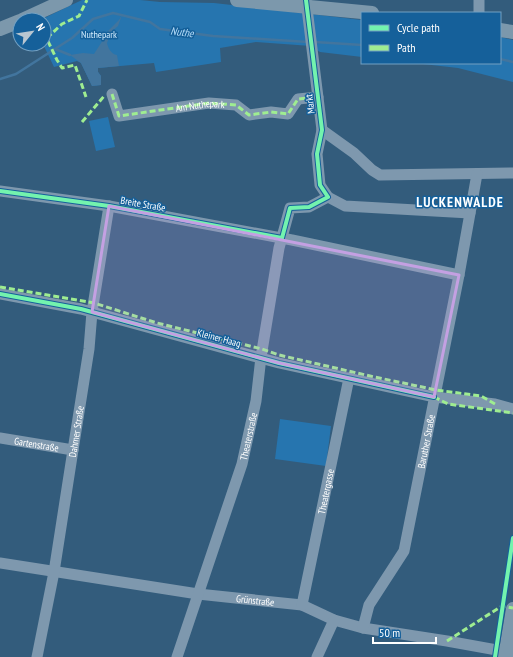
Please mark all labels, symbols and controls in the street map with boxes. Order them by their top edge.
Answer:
north arrow [12,12,52,52]
legend [361,12,501,64]
text: Cycle path [397,20,440,35]
text: N [33,21,48,33]
water label: Nuthe [170,24,196,41]
park label: Nuthepark [81,28,117,41]
text: Path [397,40,415,55]
street label: Markt [302,93,318,115]
street label: Am Nuthepark [175,96,225,114]
district label: LUCKENWALDE [416,193,504,211]
street label: Breite Straße [119,194,167,214]
street label: Kleiner Haag [196,326,242,350]
street label: Dahmer Straße [65,405,86,458]
street label: Theaterstraße [237,411,260,461]
street label: Baruther Straße [414,413,438,469]
street label: Gartenstraße [13,434,60,454]
street label: Theatergasse [315,468,337,515]
street label: Grünstraße [236,592,275,609]
scale bar [373,619,436,645]
text: 50 m [379,625,400,640]

